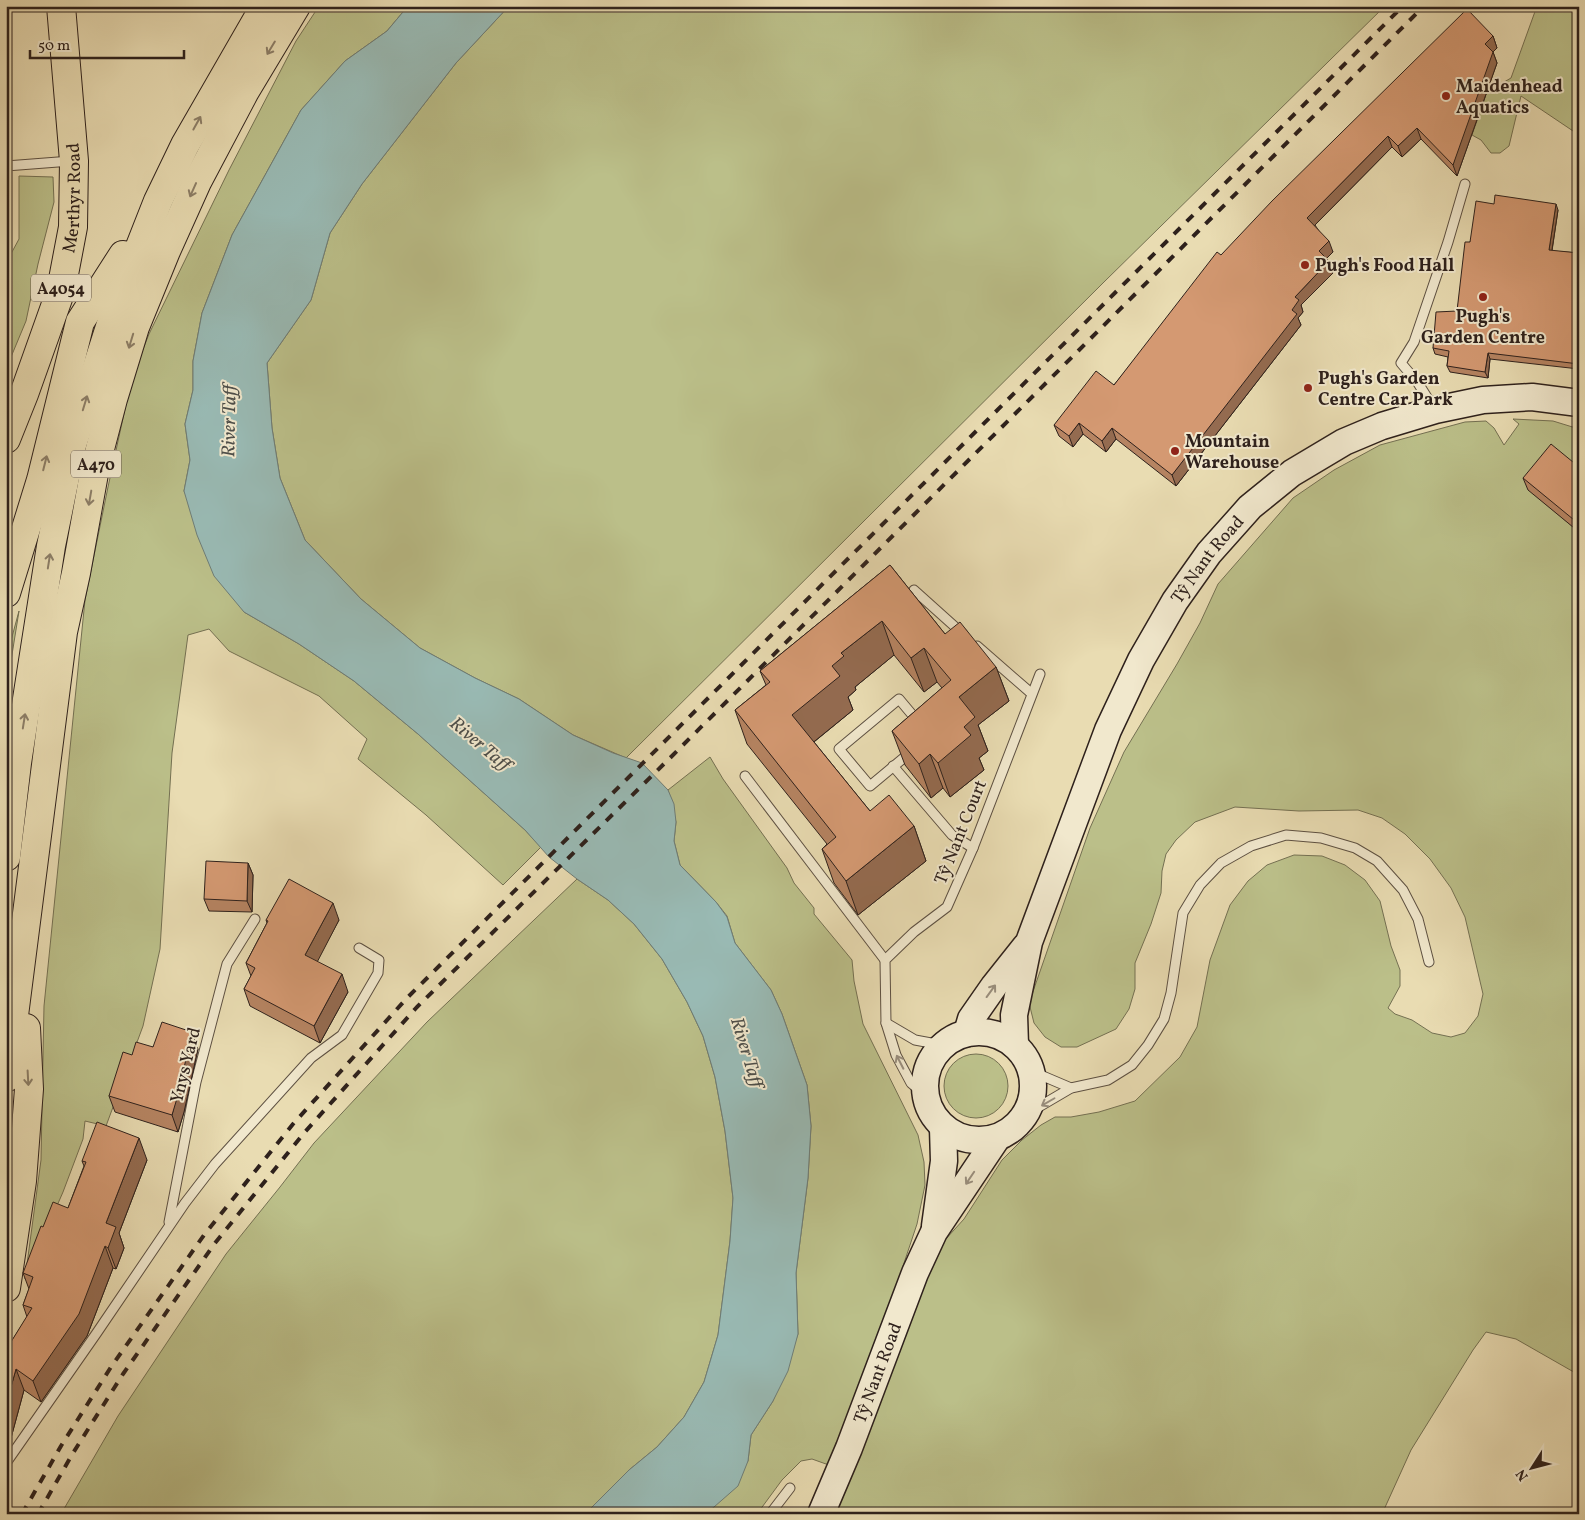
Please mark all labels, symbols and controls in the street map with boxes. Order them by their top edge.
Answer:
scale bar [30,28,184,60]
text: 50 m [38,36,70,57]
one-way arrow [265,40,275,54]
place label: Maidenhead Aquatics [1456,75,1563,121]
marker: Maidenhead Aquatics [1440,90,1452,102]
one-way arrow [193,116,203,130]
street label: Merthyr Road [57,142,88,255]
one-way arrow [187,182,197,197]
place label: Pugh's Food Hall [1315,254,1454,279]
marker: Pugh's Food Hall [1299,259,1311,271]
road number: A4054 [31,274,91,302]
marker: Pugh's Garden Centre [1477,291,1489,303]
place label: Pugh's Garden Centre [1421,305,1545,351]
one-way arrow [125,332,135,348]
place label: Pugh's Garden Centre Car Park [1318,367,1453,413]
water label: River Taff [216,381,244,457]
marker: Pugh's Garden Centre Car Park [1302,382,1314,394]
one-way arrow [80,395,90,411]
place label: Mountain Warehouse [1185,430,1279,476]
marker: Mountain Warehouse [1169,445,1181,457]
road number: A470 [71,450,121,478]
one-way arrow [41,455,50,471]
one-way arrow [84,489,94,505]
street label: Tŷ Nant Road [1166,511,1251,609]
one-way arrow [44,553,54,569]
water label: River Taff [444,711,519,780]
one-way arrow [19,714,29,730]
street label: Tŷ Nant Court [929,777,994,889]
one-way arrow [985,985,996,998]
water label: River Taff [723,1014,770,1095]
street label: Ynys Yard [165,1025,208,1106]
one-way arrow [895,1055,904,1070]
one-way arrow [23,1070,33,1086]
one-way arrow [1041,1097,1056,1107]
one-way arrow [965,1171,975,1185]
street label: Tŷ Nant Road [848,1319,909,1427]
north arrow [1508,1442,1558,1492]
text: N [1512,1465,1533,1484]

